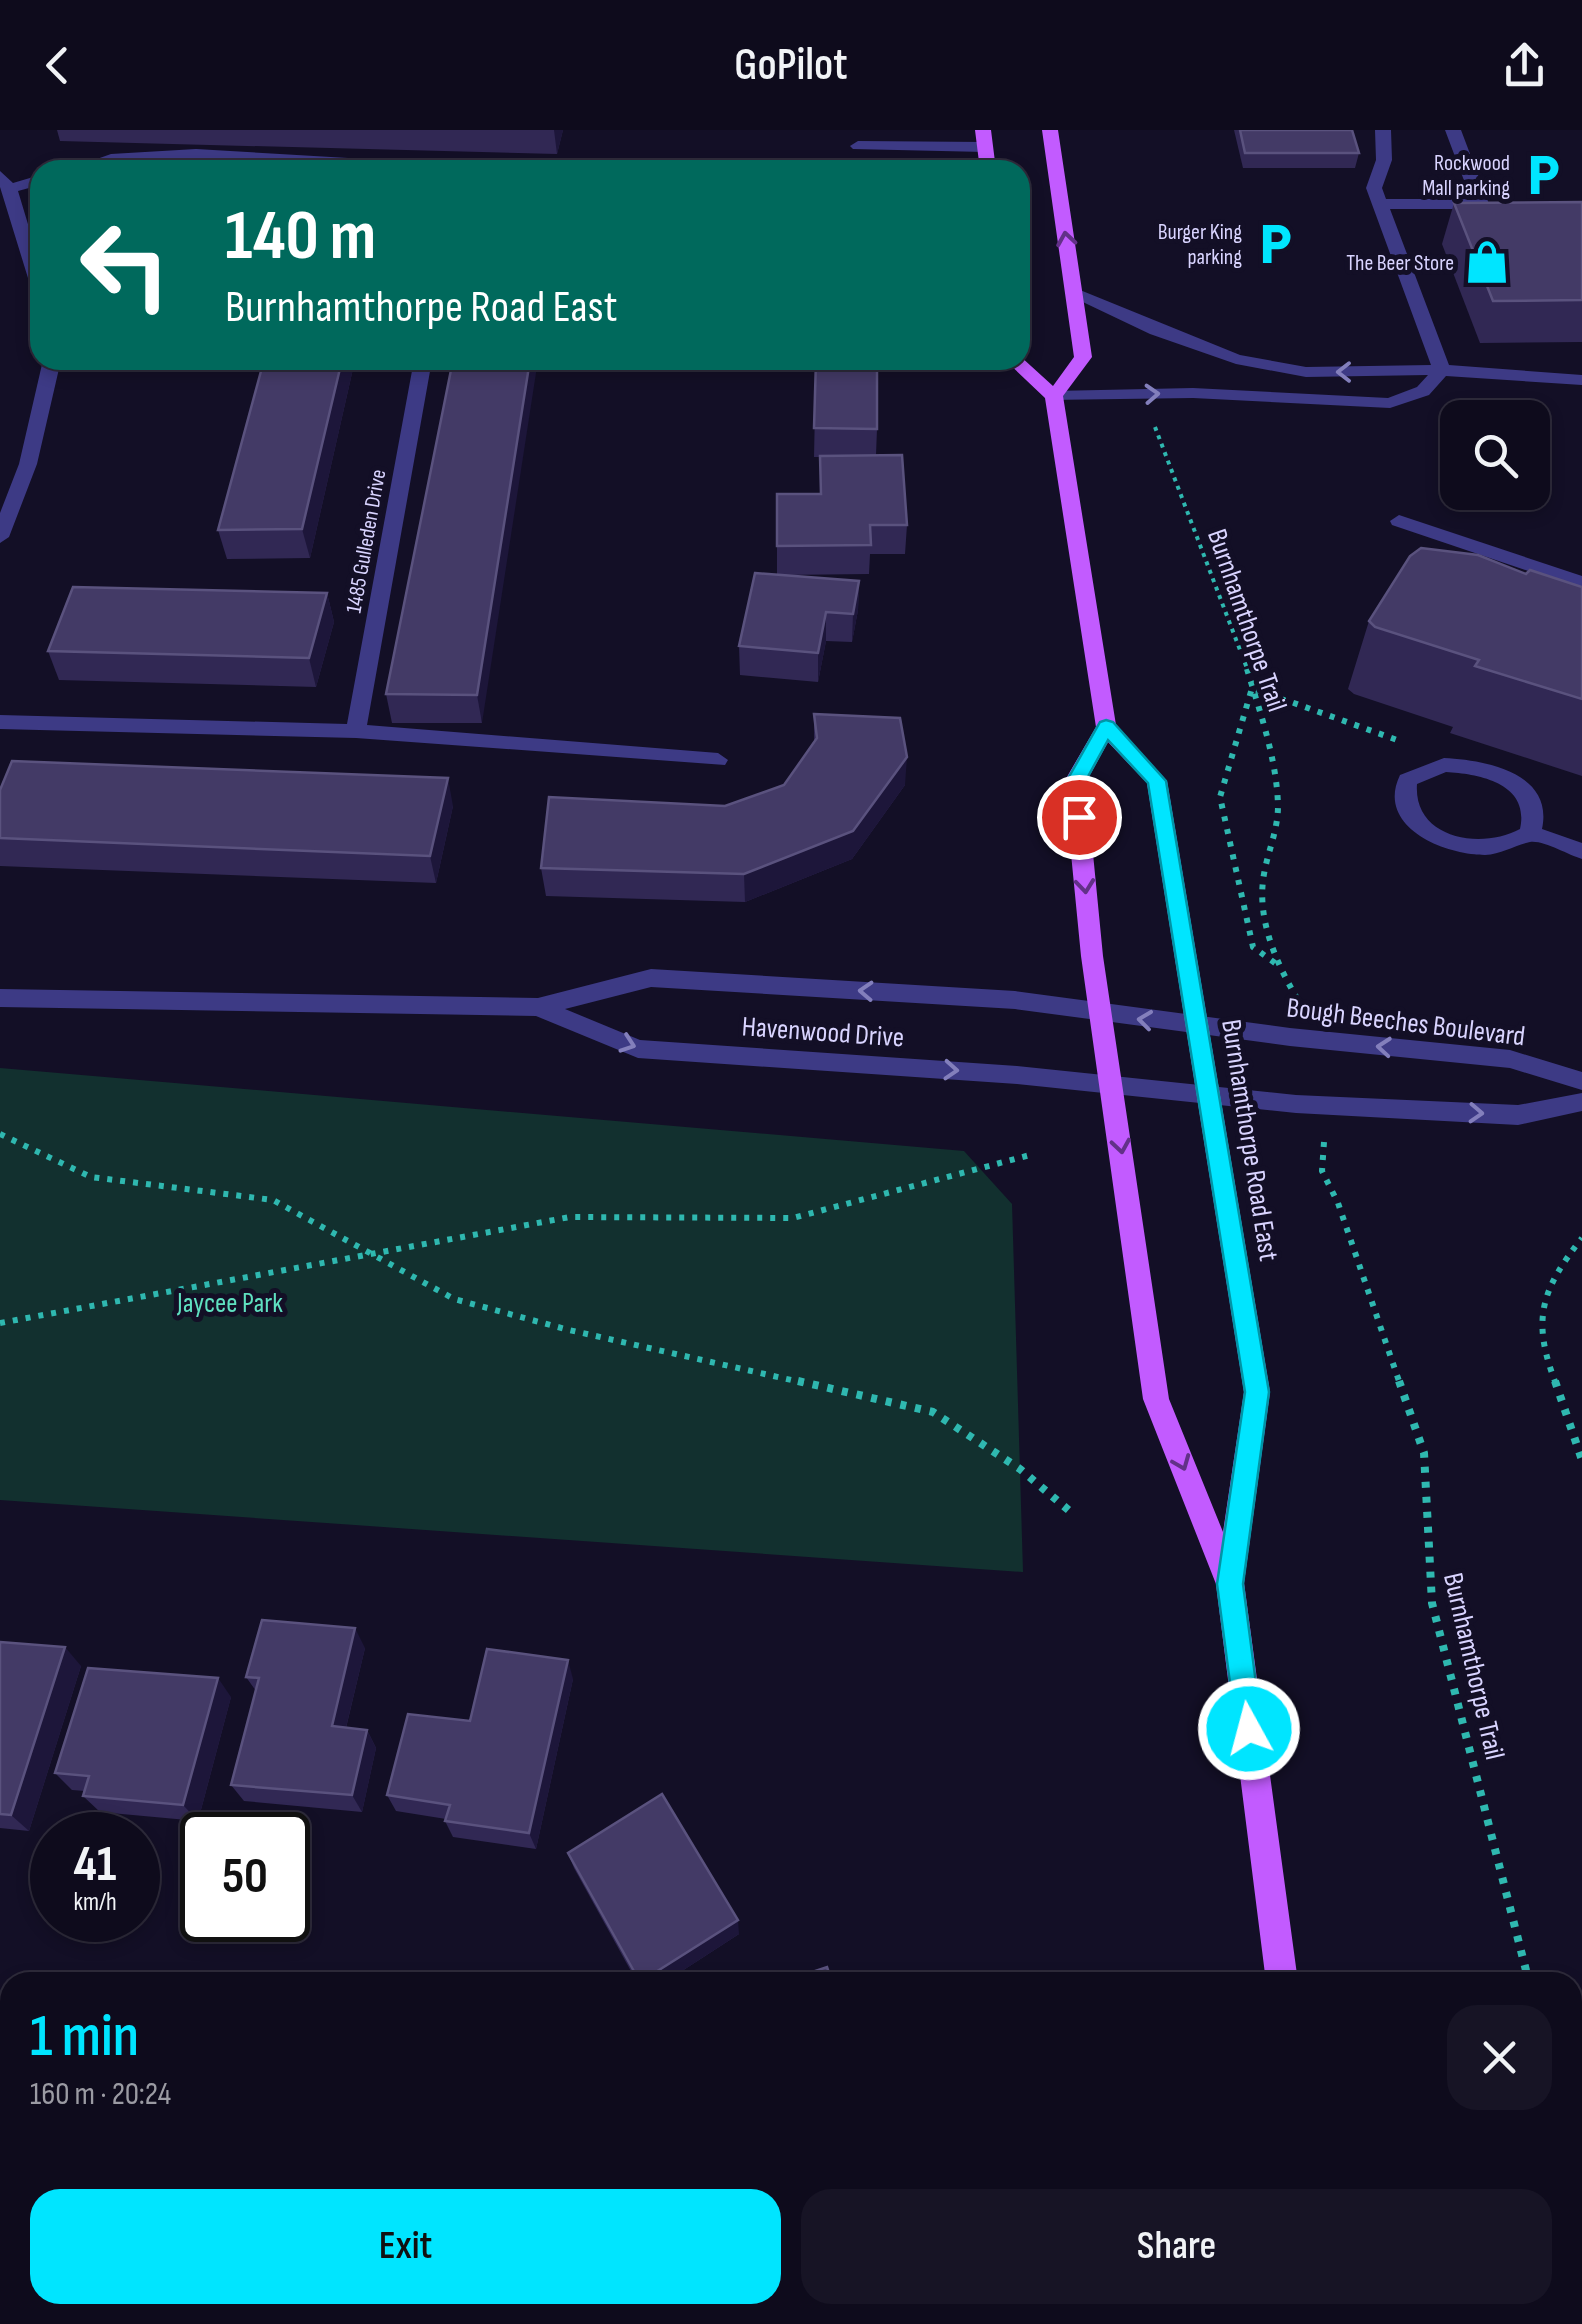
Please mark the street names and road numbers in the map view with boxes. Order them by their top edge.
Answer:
street label: 1485 Gulleden Drive [341,467,392,615]
street label: Burnhamthorpe Trail [1200,525,1293,716]
street label: Bough Beeches Boulevard [1285,991,1527,1053]
street label: Havenwood Drive [741,1010,905,1055]
street label: Burnhamthorpe Road East [1214,1017,1285,1263]
street label: Burnhamthorpe Trail [1436,1570,1511,1763]

